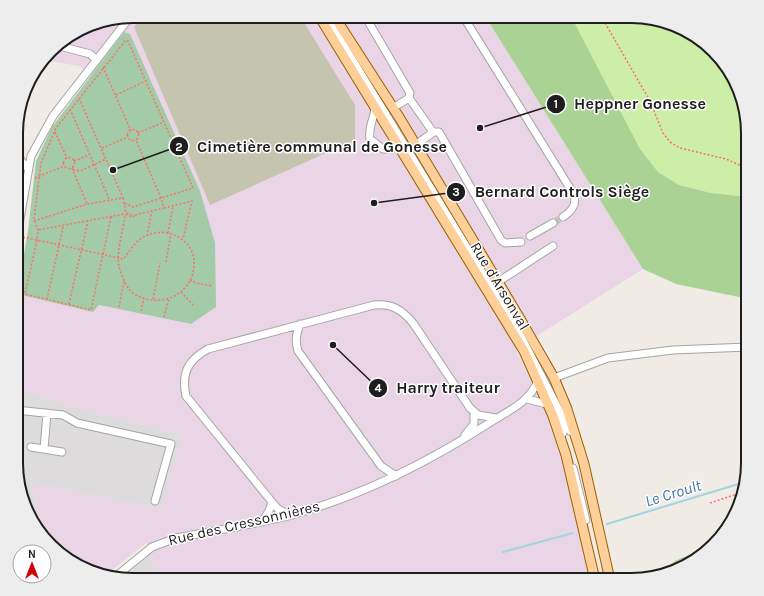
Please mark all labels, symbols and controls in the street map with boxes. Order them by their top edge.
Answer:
callout: Heppner Gonesse [546,90,714,118]
text: Heppner Gonesse [574,94,706,113]
text: 1 [554,97,558,111]
callout: Cimetière communal de Gonesse [169,132,455,160]
text: Cimetière communal de Gonesse [197,137,447,156]
text: 2 [175,140,183,154]
callout: Bernard Controls Siège [446,178,657,206]
text: Bernard Controls Siège [475,182,649,201]
text: 3 [452,185,460,199]
street label: Rue d'Arsonval [467,239,533,333]
callout: Harry traiteur [368,374,508,402]
text: Harry traiteur [396,378,501,397]
text: 4 [374,381,382,395]
water label: Le Croult [643,475,704,511]
street label: Rue des Cressonnières [166,497,322,549]
north arrow [12,544,52,584]
text: N [28,548,36,561]

